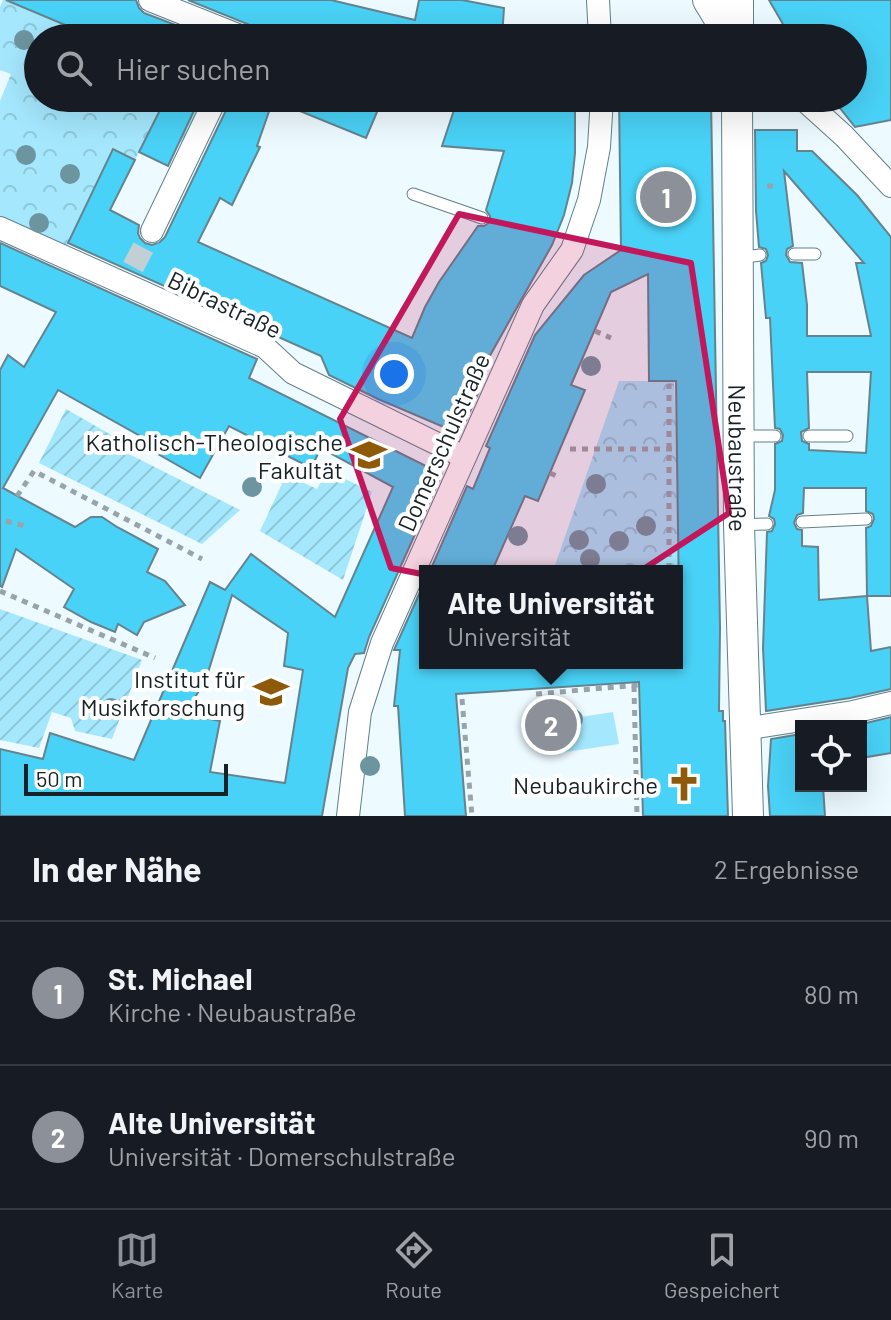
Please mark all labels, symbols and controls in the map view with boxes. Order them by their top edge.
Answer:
search box [24,24,867,112]
icon: search [52,46,96,90]
text: Hier suchen [116,50,270,86]
pin: 1 [640,167,692,227]
street label: Bibrastraße [164,264,286,344]
street label: Domerschulstraße [391,349,495,535]
your location [374,354,414,394]
street label: Neubaustraße [724,384,754,532]
place label: Katholisch-Theologische Fakultät [86,427,343,484]
school or university icon: Katholisch-Theologische Fakultät [350,436,388,474]
popup [419,565,683,669]
text: Alte Universität [447,584,655,620]
text: Universität [447,620,571,651]
place label: Institut für Musikforschung [81,664,245,721]
school or university icon: Institut für Musikforschung [252,673,290,711]
pin: 2 [525,695,577,755]
map controls [795,720,867,792]
button: locate [795,720,867,792]
scale bar [24,760,228,796]
text: 50 m [36,765,82,791]
church icon: Neubaukirche [665,765,703,803]
place label: Neubaukirche [513,770,658,799]
text: In der Nähe [32,848,202,889]
text: 2 Ergebnisse [714,853,859,884]
text: St. Michael [108,960,253,996]
text: 1 [53,978,63,1009]
text: 80 m [804,978,859,1009]
text: Kirche · Neubaustraße [108,996,357,1027]
text: Alte Universität [108,1104,316,1140]
text: 2 [51,1122,65,1153]
text: 90 m [804,1122,859,1153]
text: Universität · Domerschulstraße [108,1140,456,1171]
tab: Karte [111,1228,163,1302]
tab: Route [385,1228,442,1302]
tab: Gespeichert [664,1228,780,1302]

